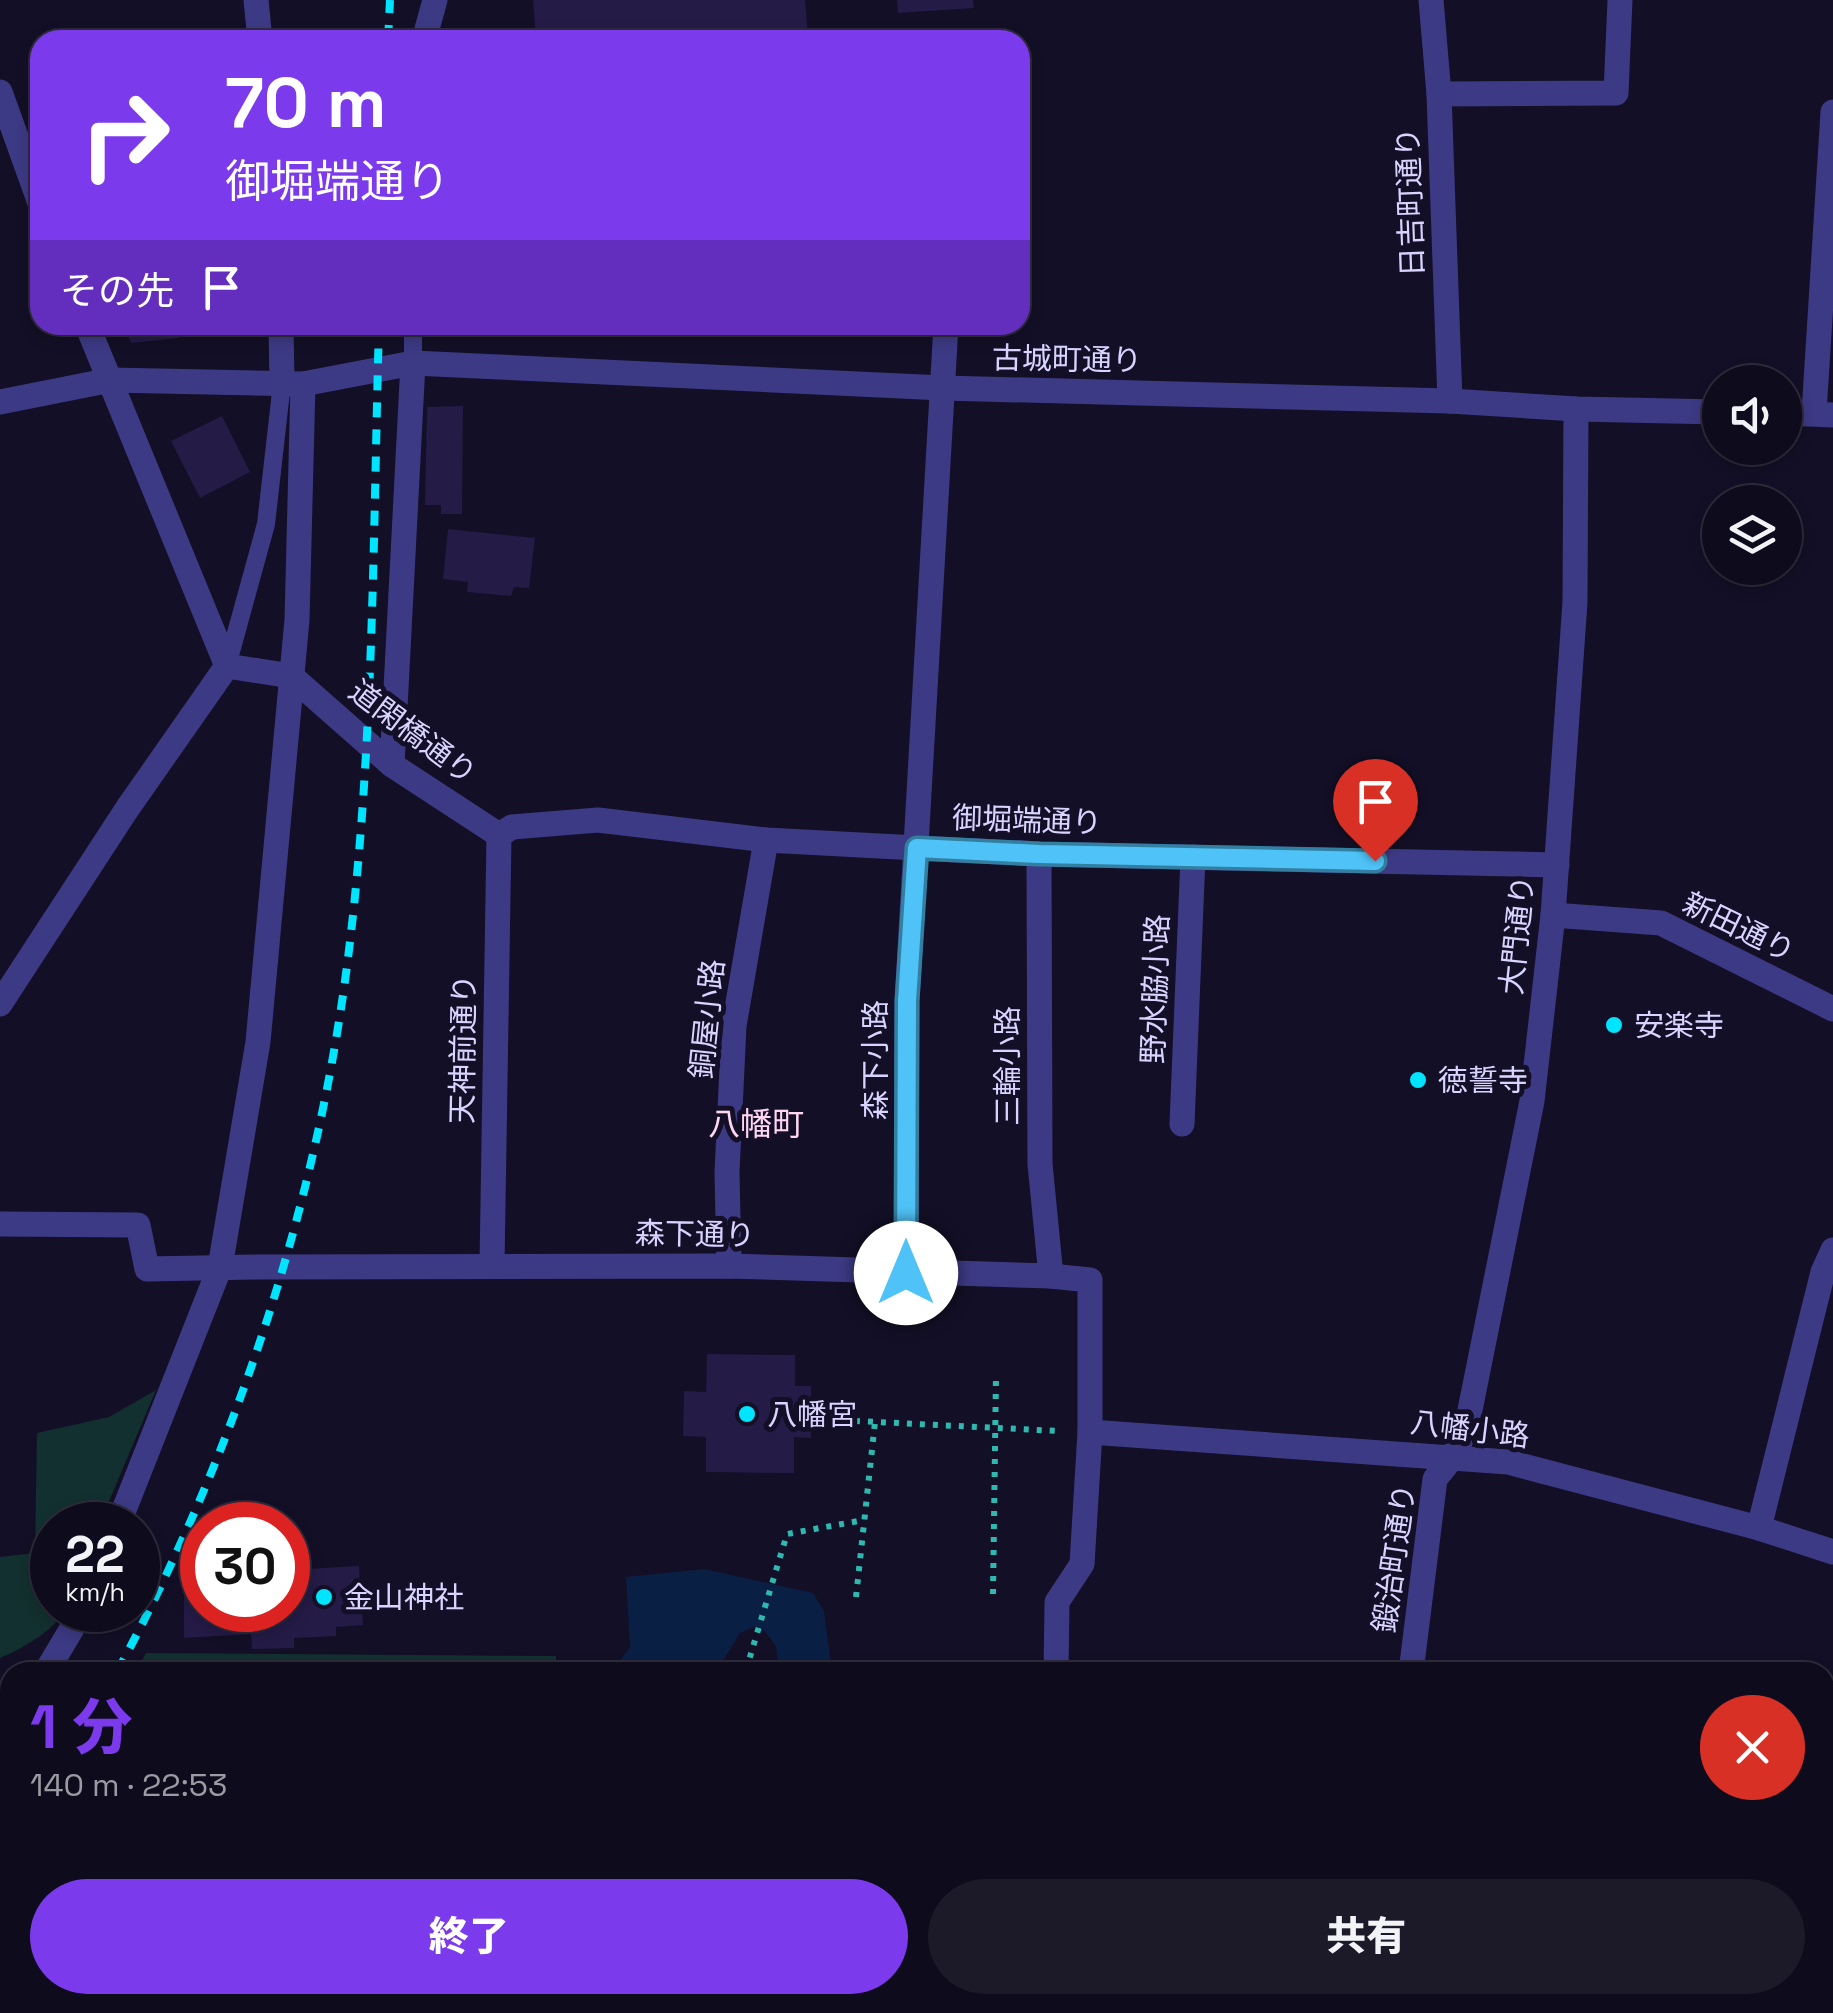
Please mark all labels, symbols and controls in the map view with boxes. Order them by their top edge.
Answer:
text: 70 m [225,58,386,147]
icon: right [60,70,190,200]
street label: 日吉町通り [1388,126,1432,278]
text: 御堀端通り [225,153,450,210]
icon: arrive [194,260,249,315]
text: その先 [60,267,174,315]
street label: 古城町通り [992,338,1142,380]
map controls [1702,365,1802,585]
button: sound [1702,365,1802,465]
button: layers [1702,485,1802,585]
street label: 道閑橋通り [341,671,485,793]
pin [1333,759,1418,862]
icon: arrive [1348,774,1403,829]
street label: 御堀端通り [951,798,1103,842]
street label: 大門通り [1491,873,1543,997]
street label: 新田通り [1677,883,1801,971]
street label: 野水脇小路 [1133,913,1177,1065]
street label: 銅屋小路 [681,957,733,1081]
street label: 天神前通り [442,974,484,1124]
street label: 森下小路 [856,1000,895,1120]
street label: 三輪小路 [988,1006,1027,1126]
place label: 安楽寺 [1634,1006,1724,1045]
marker: 安楽寺 [1603,1014,1625,1036]
place label: 徳誓寺 [1438,1061,1528,1100]
marker: 徳誓寺 [1407,1069,1429,1091]
district label: 八幡町 [708,1104,804,1144]
street label: 森下通り [635,1213,755,1255]
position arrow [854,1221,958,1325]
place label: 八幡宮 [767,1395,857,1434]
street label: 八幡小路 [1408,1402,1532,1456]
marker: 八幡宮 [736,1403,758,1425]
street label: 鍛治町通り [1364,1481,1424,1635]
speed limit sign: 30 [180,1502,310,1632]
text: 22 [65,1523,125,1587]
text: km/h [65,1576,125,1608]
place label: 金山神社 [344,1578,464,1617]
marker: 金山神社 [313,1586,335,1608]
text: 1 分 [30,1689,132,1766]
button: close [1700,1695,1805,1800]
text: 140 m · 22:53 [30,1765,227,1805]
button: 終了 [30,1879,908,1994]
button: 共有 [928,1879,1805,1994]

